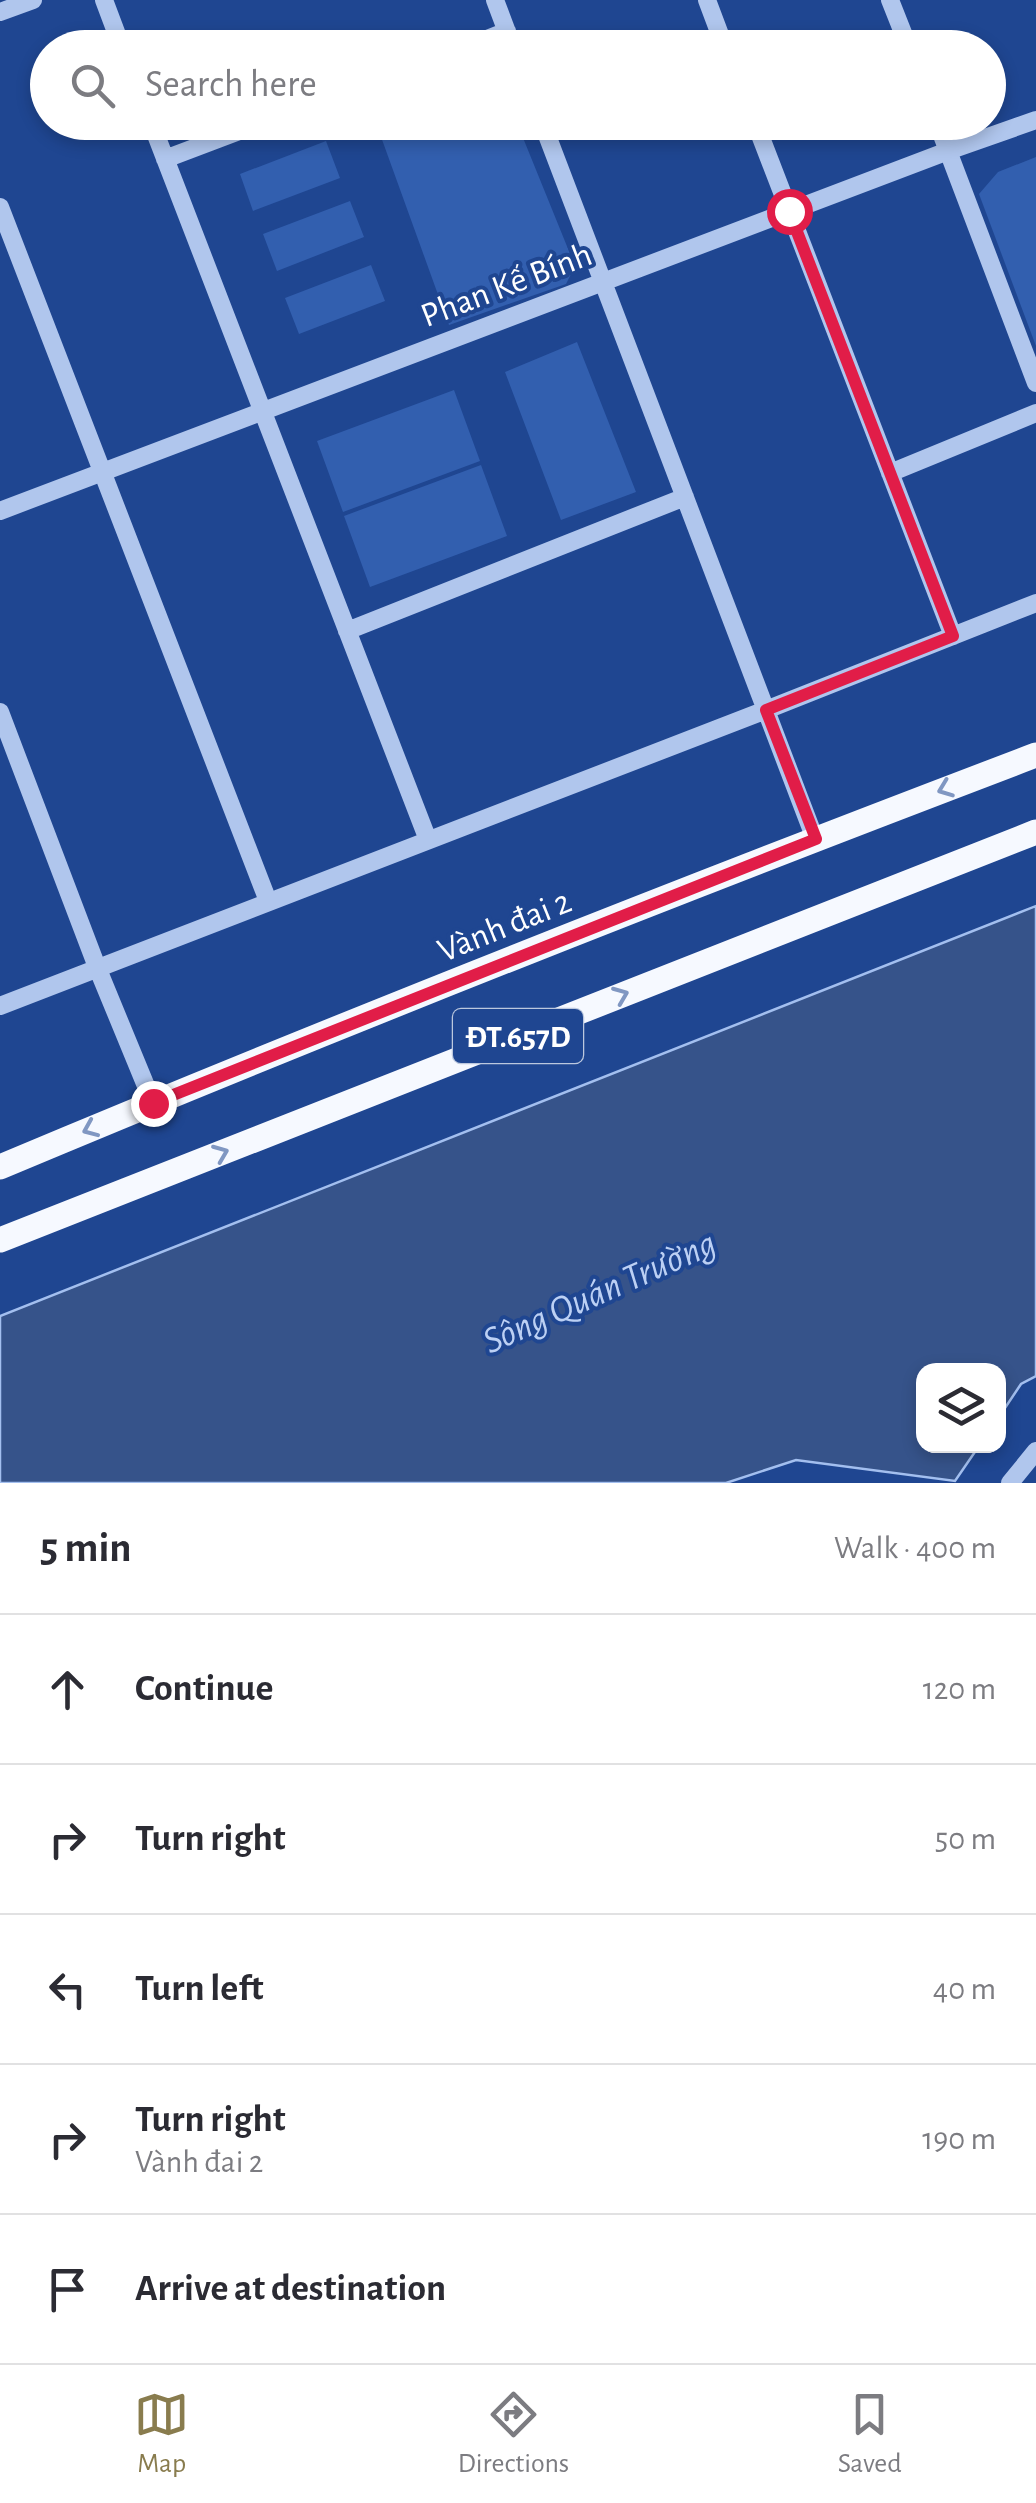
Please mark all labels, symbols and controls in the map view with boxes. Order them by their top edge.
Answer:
search box [30,30,1006,140]
icon: search [65,58,120,113]
text: Search here [145,66,317,104]
route start [767,189,813,235]
street label: Phan Kế Bính [416,237,597,334]
one-way arrow [937,778,955,798]
street label: Vành đai 2 [433,884,576,969]
one-way arrow [611,987,629,1007]
road number: ĐT.657D [453,1009,583,1063]
route end [131,1081,177,1127]
one-way arrow [82,1117,100,1137]
one-way arrow [211,1145,229,1165]
water label: Sông Quán Trường [477,1224,722,1361]
map controls [916,1363,1006,1453]
button: layers [916,1363,1006,1453]
text: 5 min [40,1527,132,1569]
text: Walk · 400 m [834,1532,996,1564]
icon: ahead [40,1662,95,1717]
text: Continue [135,1670,273,1708]
text: 120 m [923,1673,996,1705]
icon: right [40,1812,95,1867]
text: Turn right [135,1820,285,1858]
text: 50 m [935,1823,996,1855]
icon: left [40,1962,95,2017]
text: Turn left [135,1970,263,2008]
text: 40 m [933,1973,996,2005]
text: Turn right [135,2101,285,2139]
icon: right [40,2112,95,2167]
text: 190 m [922,2123,996,2155]
text: Vành đai 2 [135,2146,263,2178]
icon: arrive [40,2262,95,2317]
text: Arrive at destination [135,2270,446,2308]
tab: Map [134,2387,189,2481]
tab: Directions [458,2387,569,2481]
tab: Saved [838,2387,902,2481]

